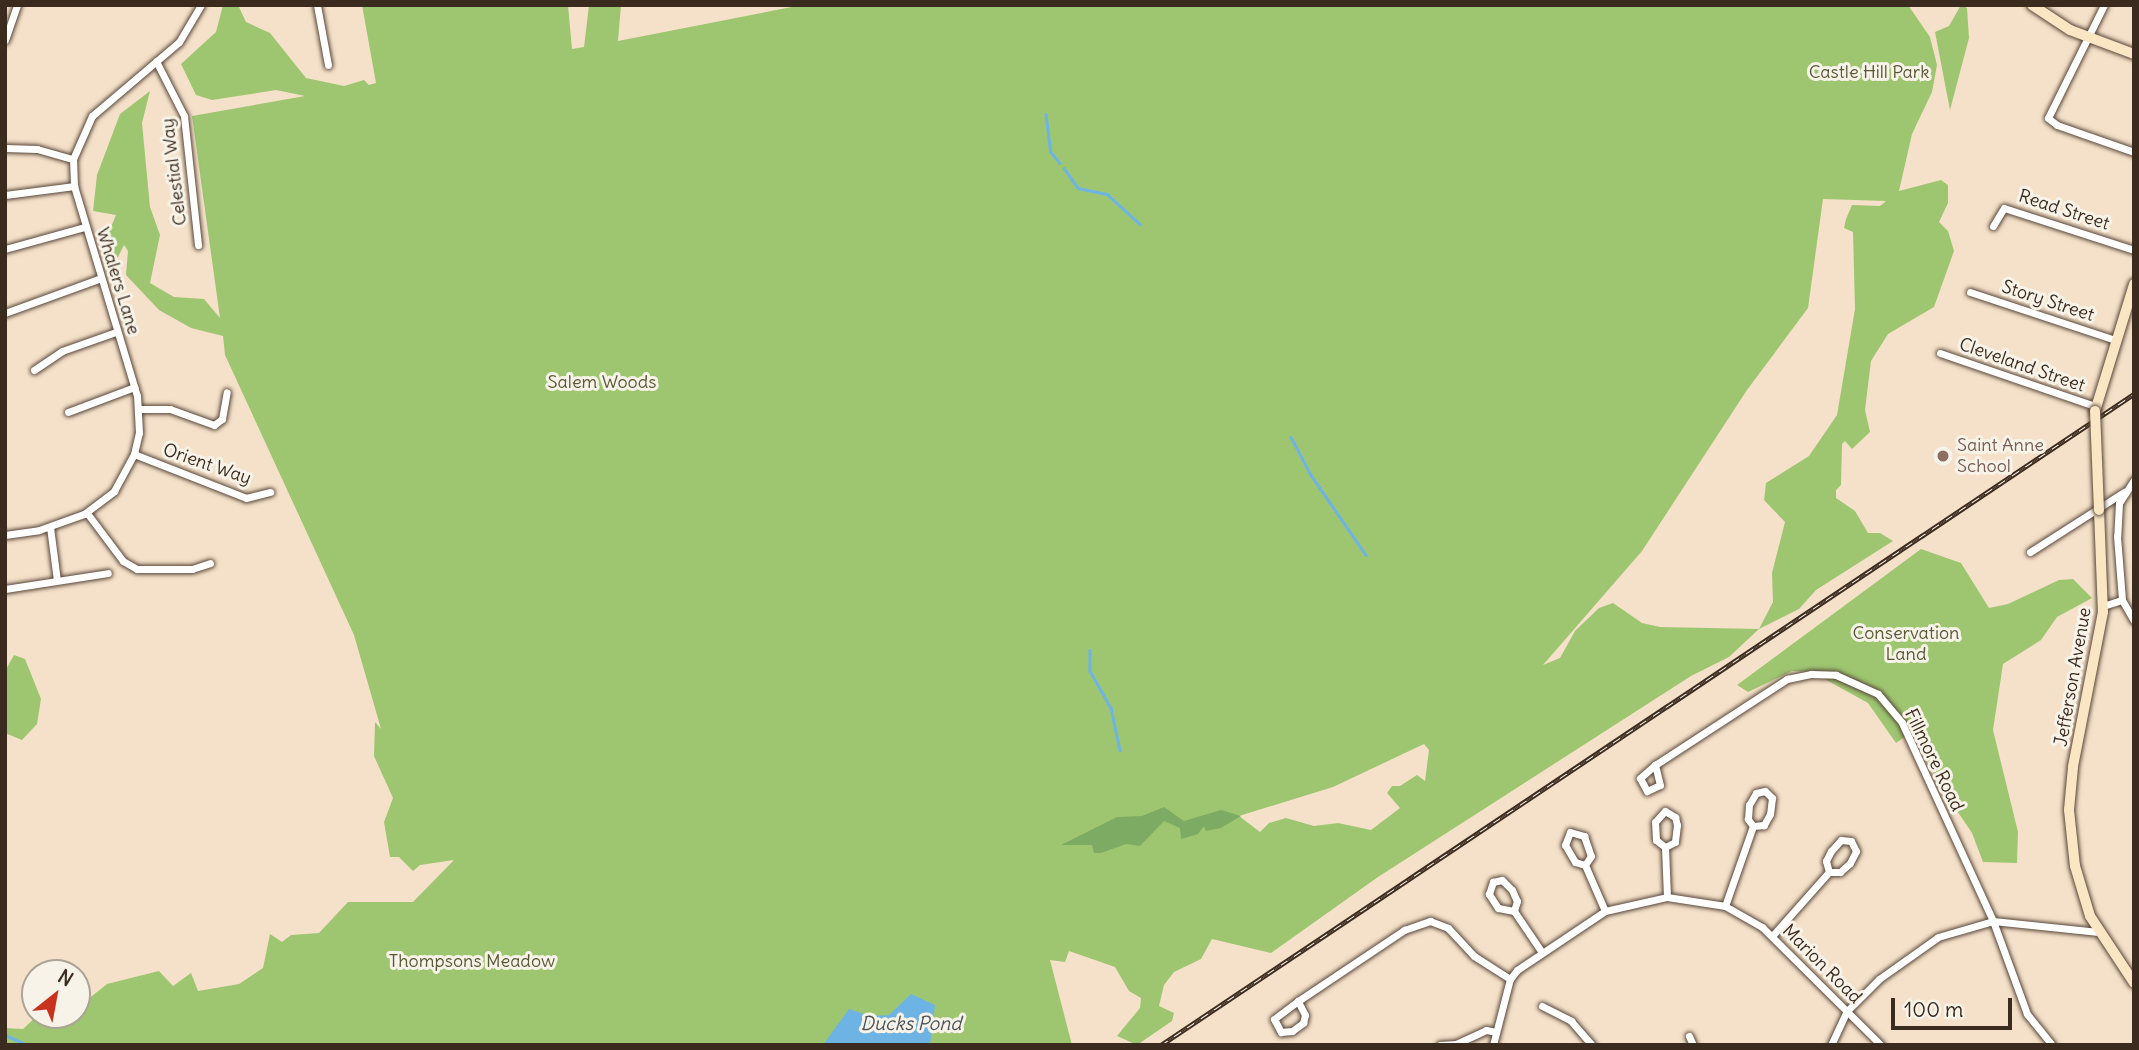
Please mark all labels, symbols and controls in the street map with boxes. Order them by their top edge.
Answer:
park label: Castle Hill Park [1809,61,1929,83]
street label: Celestial Way [157,117,191,227]
street label: Read Street [2016,185,2112,235]
street label: Whalers Lane [91,225,145,337]
street label: Story Street [1999,276,2097,326]
street label: Cleveland Street [1956,333,2088,397]
park label: Salem Woods [548,371,656,393]
place label: Saint Anne School [1957,435,2044,478]
street label: Orient Way [160,439,254,489]
marker: Saint Anne School [1935,448,1951,464]
street label: Jefferson Avenue [2050,606,2096,748]
park label: Conservation Land [1853,623,1959,666]
street label: Fillmore Road [1900,705,1968,815]
street label: Marion Road [1778,920,1866,1008]
park label: Thompsons Meadow [389,950,555,972]
north arrow [21,959,91,1029]
text: N [54,964,78,991]
scale bar [1894,984,2015,1028]
text: 100 m [1904,996,1963,1023]
water label: Ducks Pond [861,1013,961,1035]

